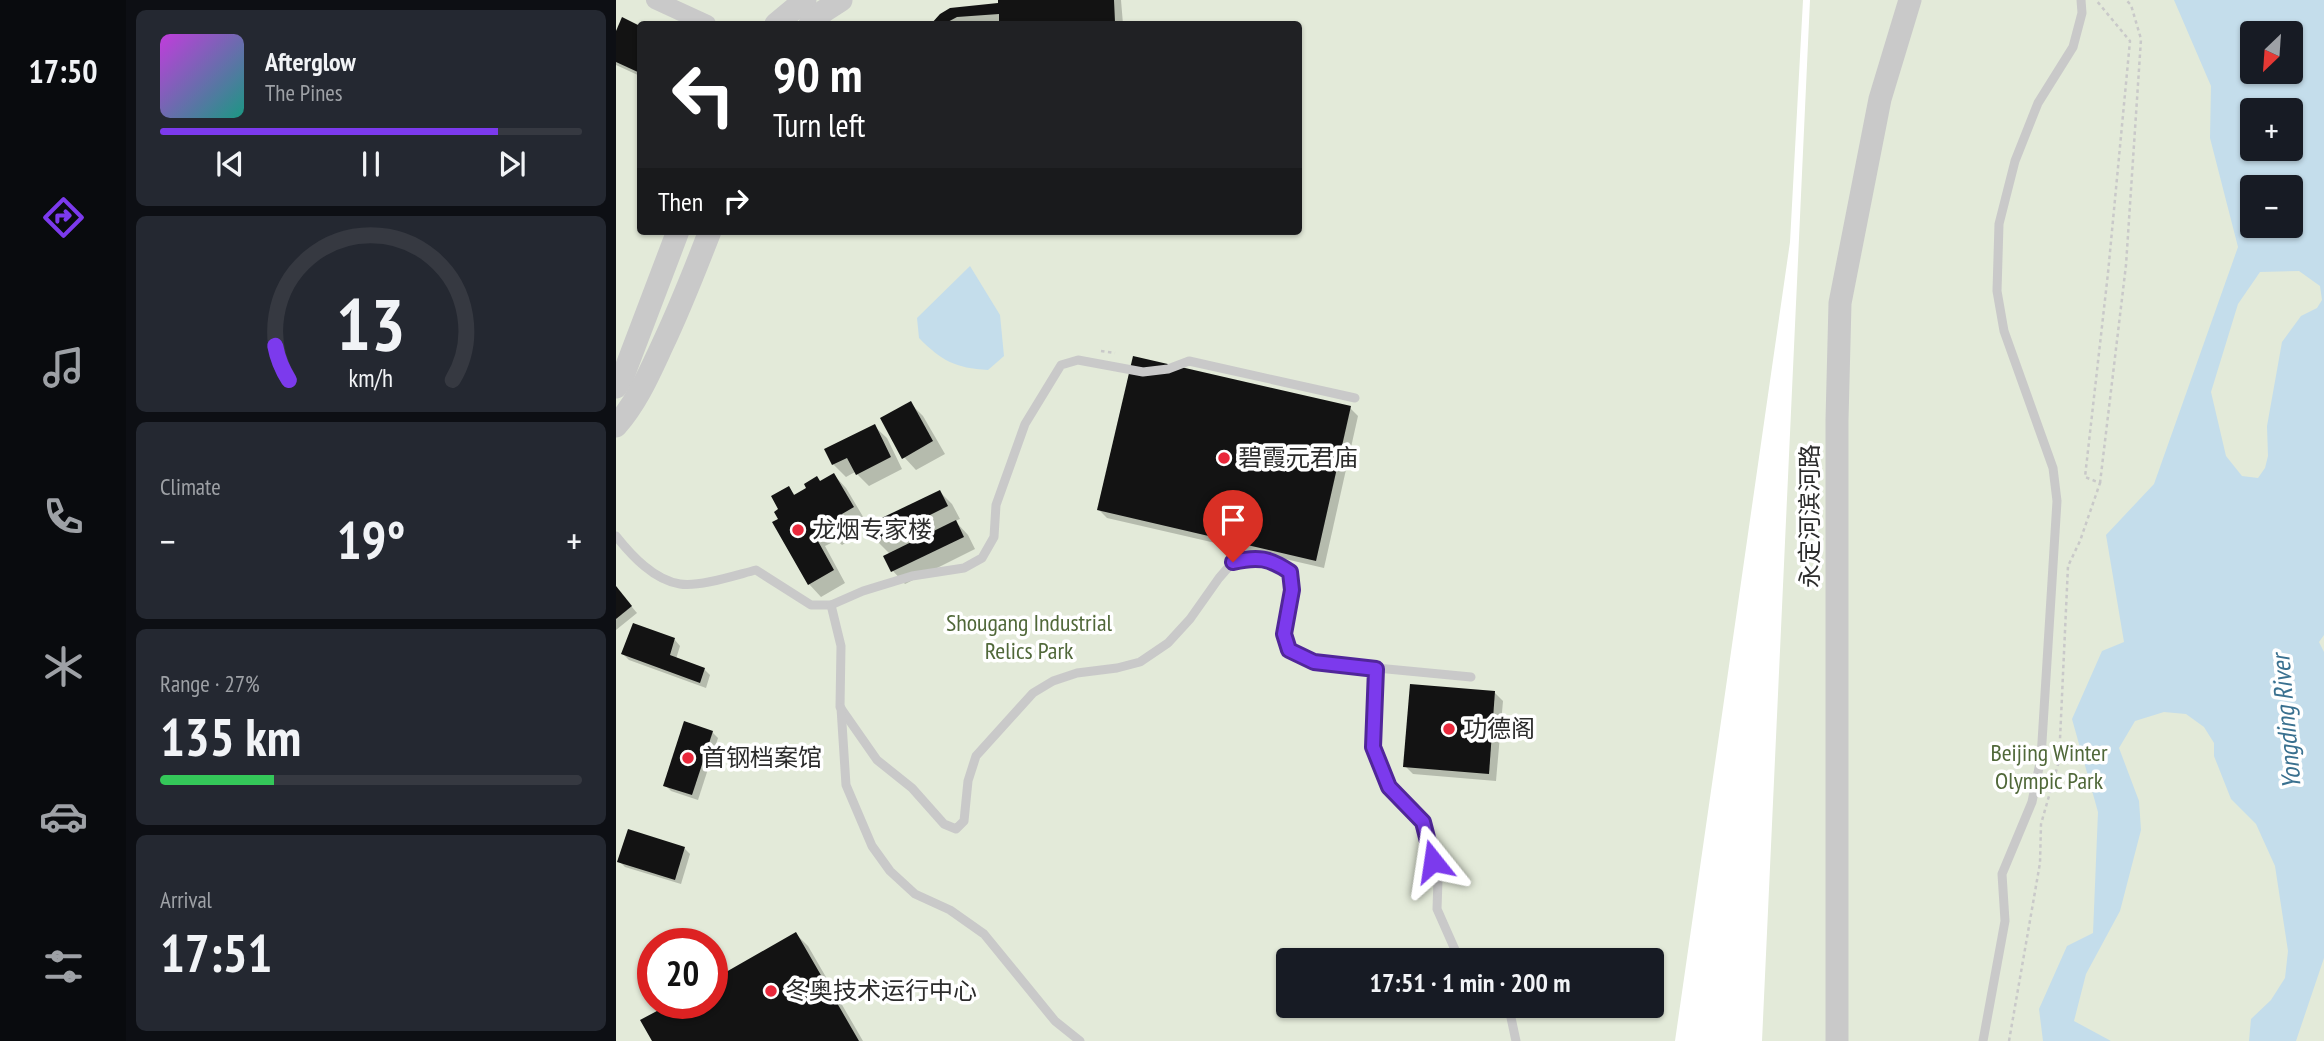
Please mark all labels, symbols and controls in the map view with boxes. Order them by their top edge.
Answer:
north arrow [2240,21,2303,84]
map controls [2240,21,2303,238]
text: 90 m [773,42,862,106]
text: Afterglow [265,45,356,78]
icon: left [658,49,749,140]
text: 17:50 [28,50,98,92]
text: The Pines [265,78,343,107]
button: + [2240,98,2303,161]
text: Turn left [773,104,865,146]
icon: previous [211,145,249,183]
icon: pause [352,145,390,183]
icon: next [493,145,531,183]
button: − [2240,175,2303,238]
icon: right [717,182,755,220]
text: Then [658,185,703,218]
icon: directions [39,193,88,242]
text: 13 [336,277,406,371]
icon: music [39,343,88,392]
text: km/h [349,362,393,394]
place label: 碧霞元君庙 [1238,442,1358,473]
street label: 永定河滨河路 [1794,444,1825,588]
marker: 碧霞元君庙 [1216,450,1232,466]
text: Climate [160,472,221,501]
pin [1203,490,1263,562]
icon: phone [39,492,88,541]
icon: arrive [1214,501,1252,539]
text: 19° [337,506,405,573]
place label: 龙烟专家楼 [812,514,932,545]
text: − [160,516,176,565]
text: + [566,516,582,565]
marker: 龙烟专家楼 [790,522,806,538]
park label: Shougang Industrial Relics Park [946,607,1113,666]
icon: climate [39,642,88,691]
water label: Yongding River [2263,650,2308,791]
text: Range · 27% [160,669,260,698]
text: 135 km [160,703,301,770]
place label: 功德阁 [1463,713,1535,744]
marker: 功德阁 [1441,721,1457,737]
park label: Beijing Winter Olympic Park [1990,737,2108,796]
place label: 首钢档案馆 [702,742,822,773]
marker: 首钢档案馆 [680,750,696,766]
icon: car [39,792,88,841]
position arrow [1396,824,1470,898]
text: Arrival [160,885,212,914]
text: 17:51 [160,919,272,986]
speed limit sign: 20 [637,928,728,1019]
icon: filters [39,942,88,991]
text: 17:51 · 1 min · 200 m [1370,966,1570,999]
place label: 冬奥技术运行中心 [785,975,977,1006]
marker: 冬奥技术运行中心 [763,983,779,999]

